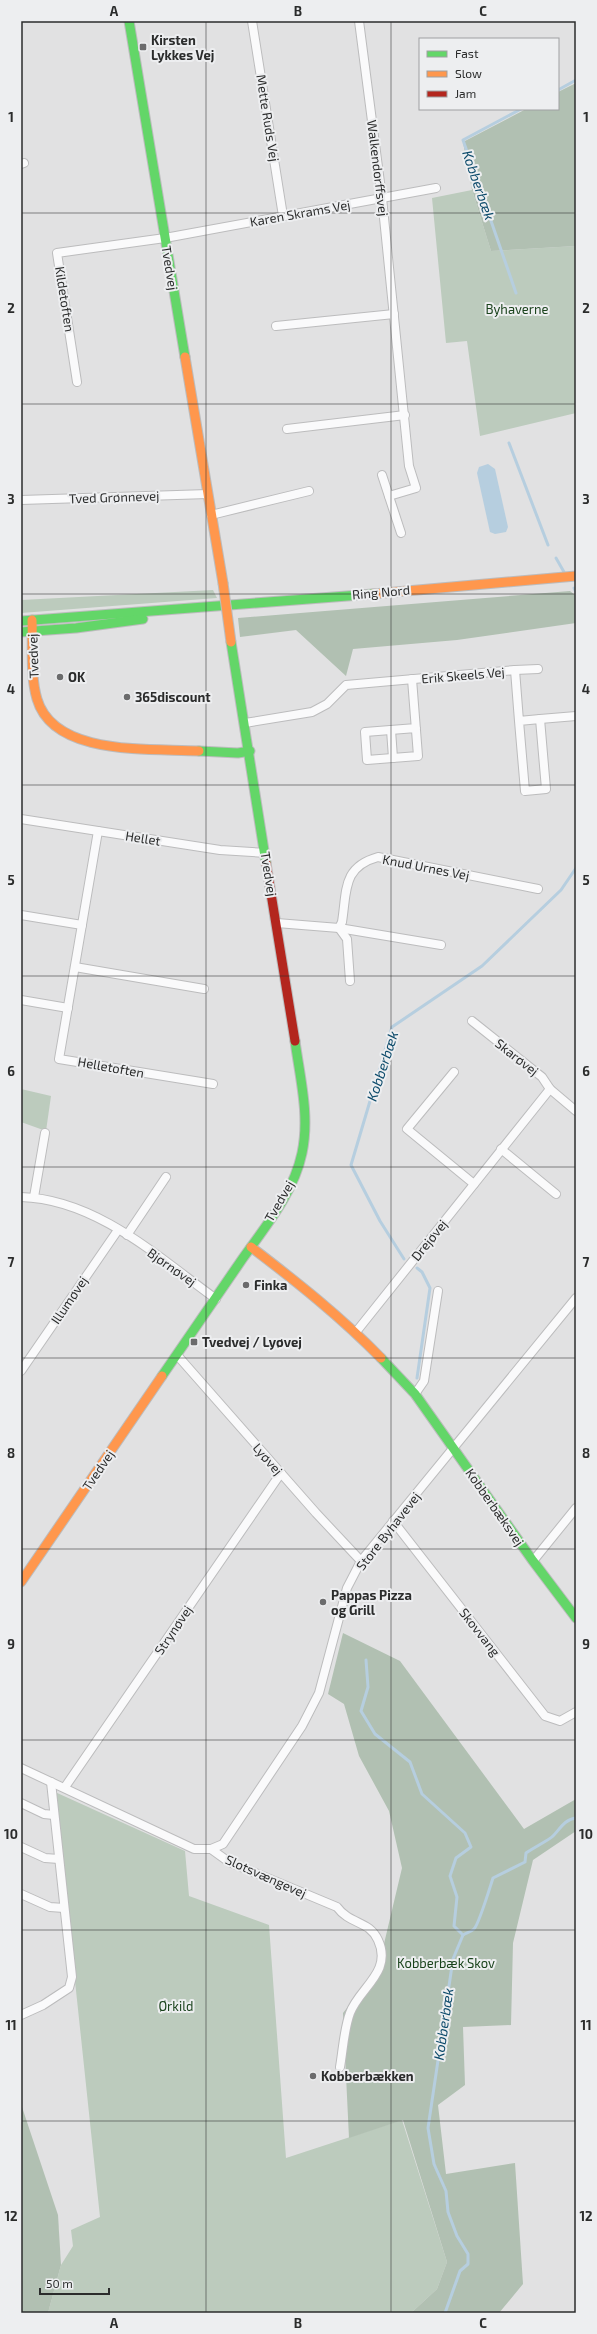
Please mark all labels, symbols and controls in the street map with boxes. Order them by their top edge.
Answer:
text: A [110,3,119,19]
text: B [294,3,302,19]
text: C [479,3,487,19]
place label: Kirsten Lykkes Vej [151,32,214,63]
legend [419,38,559,110]
marker: Kirsten Lykkes Vej [138,42,148,52]
text: Fast [455,46,479,60]
text: Slow [455,66,482,80]
street label: Mette Ruds Vej [253,73,283,163]
text: Jam [455,86,476,100]
text: 1 [8,109,14,125]
text: 1 [583,109,589,125]
street label: Walkendorffsvej [364,119,392,217]
water label: Kobberbæk [459,148,499,222]
street label: Karen Skrams Vej [248,196,352,230]
street label: Tvedvej [159,245,181,291]
street label: Kildetoften [52,265,78,333]
text: 2 [7,300,15,316]
text: 2 [582,300,590,316]
park label: Byhaverne [485,301,549,317]
street label: Tved Grønnevej [68,487,160,507]
text: 3 [7,491,15,507]
text: 3 [582,491,590,507]
street label: Ring Nord [351,582,411,602]
street label: Tvedvej [24,633,42,679]
street label: Erik Skeels Vej [421,663,505,687]
place label: OK [68,669,86,685]
marker: OK [55,672,65,682]
text: 4 [7,681,15,697]
text: 4 [582,681,590,697]
place label: 365discount [135,689,211,705]
marker: 365discount [122,692,132,702]
street label: Hellet [124,827,162,849]
street label: Tvedvej [258,851,280,897]
street label: Knud Urnes Vej [381,851,471,883]
text: 5 [7,872,15,888]
text: 5 [582,872,590,888]
water label: Kobberbæk [363,1029,401,1103]
street label: Skarøvej [492,1035,542,1079]
street label: Helletoften [77,1053,145,1081]
text: 6 [7,1063,15,1079]
text: 6 [582,1063,590,1079]
street label: Tvedvej [261,1178,297,1224]
street label: Drejøvej [408,1216,450,1264]
street label: Bjørnøvej [145,1244,199,1290]
text: 7 [8,1254,15,1270]
text: 7 [583,1254,590,1270]
street label: Illumøvej [47,1273,91,1327]
place label: Finka [254,1277,287,1293]
marker: Finka [241,1280,251,1290]
place label: Tvedvej / Lyøvej [202,1334,302,1350]
marker: Tvedvej / Lyøvej [189,1337,199,1347]
street label: Lyøvej [250,1440,286,1478]
text: 8 [7,1445,15,1461]
text: 8 [582,1445,590,1461]
street label: Tvedvej [79,1447,117,1493]
street label: Kobberbæksvej [462,1465,528,1549]
street label: Store Byhavevej [352,1489,424,1573]
place label: Pappas Pizza og Grill [331,1587,412,1618]
marker: Pappas Pizza og Grill [318,1597,328,1607]
street label: Strynøvej [151,1602,195,1658]
street label: Skovvang [456,1605,504,1659]
text: 9 [7,1636,15,1652]
text: 9 [582,1636,590,1652]
text: 10 [4,1826,18,1842]
text: 10 [579,1826,593,1842]
street label: Slotsvængevej [223,1851,309,1901]
park label: Kobberbæk Skov [397,1955,495,1971]
water label: Kobberbæk [430,1987,456,2061]
park label: Ørkild [159,1998,193,2014]
text: 11 [5,2017,17,2033]
text: 11 [580,2017,592,2033]
place label: Kobberbækken [321,2068,414,2084]
marker: Kobberbækken [308,2071,318,2081]
text: 12 [4,2208,18,2224]
text: 12 [579,2208,593,2224]
scale bar [40,2270,109,2296]
text: 50 m [46,2276,73,2290]
text: A [110,2315,119,2331]
text: B [294,2315,302,2331]
text: C [479,2315,487,2331]

